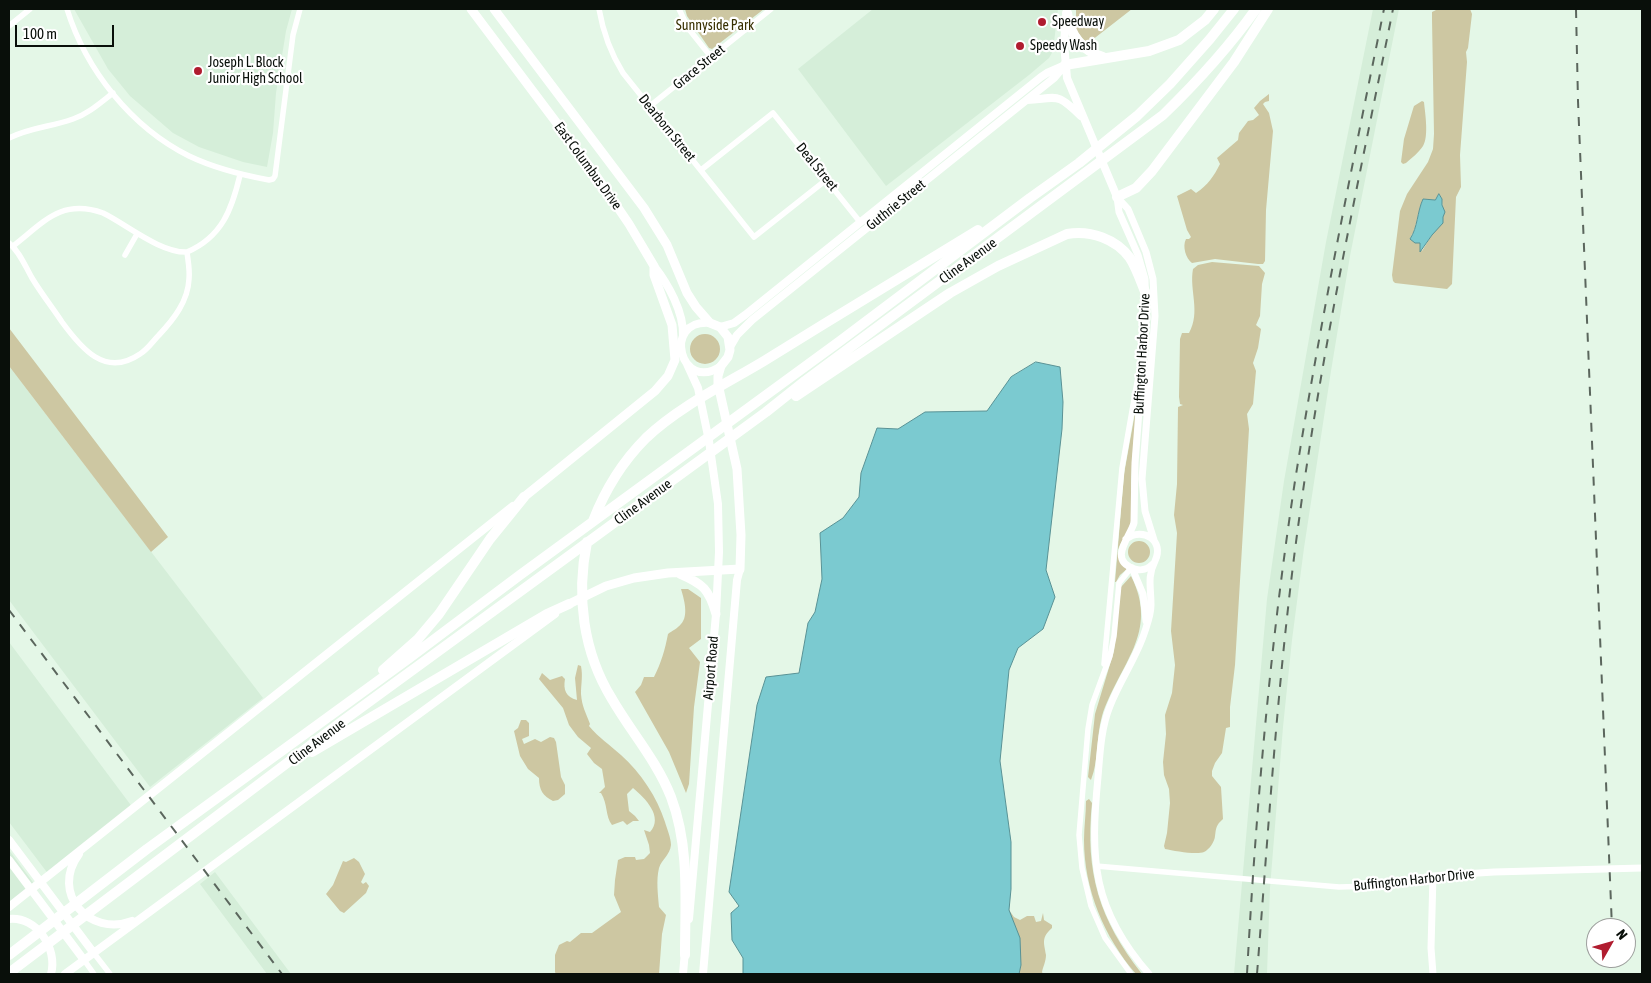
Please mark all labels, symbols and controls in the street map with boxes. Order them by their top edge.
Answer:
place label: Speedway [1052,14,1104,30]
scale bar [18,15,116,47]
marker: Speedway [1036,16,1048,28]
park label: Sunnyside Park [676,18,754,34]
text: 100 m [23,25,57,42]
place label: Speedy Wash [1030,38,1097,54]
marker: Speedy Wash [1014,40,1026,52]
street label: Grace Street [670,41,728,93]
place label: Joseph L. Block Junior High School [208,55,303,88]
marker: Joseph L. Block Junior High School [192,65,204,77]
street label: Dearborn Street [635,91,699,165]
street label: East Columbus Drive [551,119,625,213]
street label: Deal Street [793,140,841,194]
street label: Guthrie Street [863,176,929,234]
street label: Cline Avenue [936,234,1000,288]
street label: Buffington Harbor Drive [1130,293,1154,415]
street label: Cline Avenue [611,475,675,529]
street label: Airport Road [700,635,722,701]
street label: Cline Avenue [285,715,349,769]
street label: Buffington Harbor Drive [1353,865,1475,895]
north arrow [1586,918,1636,968]
text: N [1613,926,1631,943]

